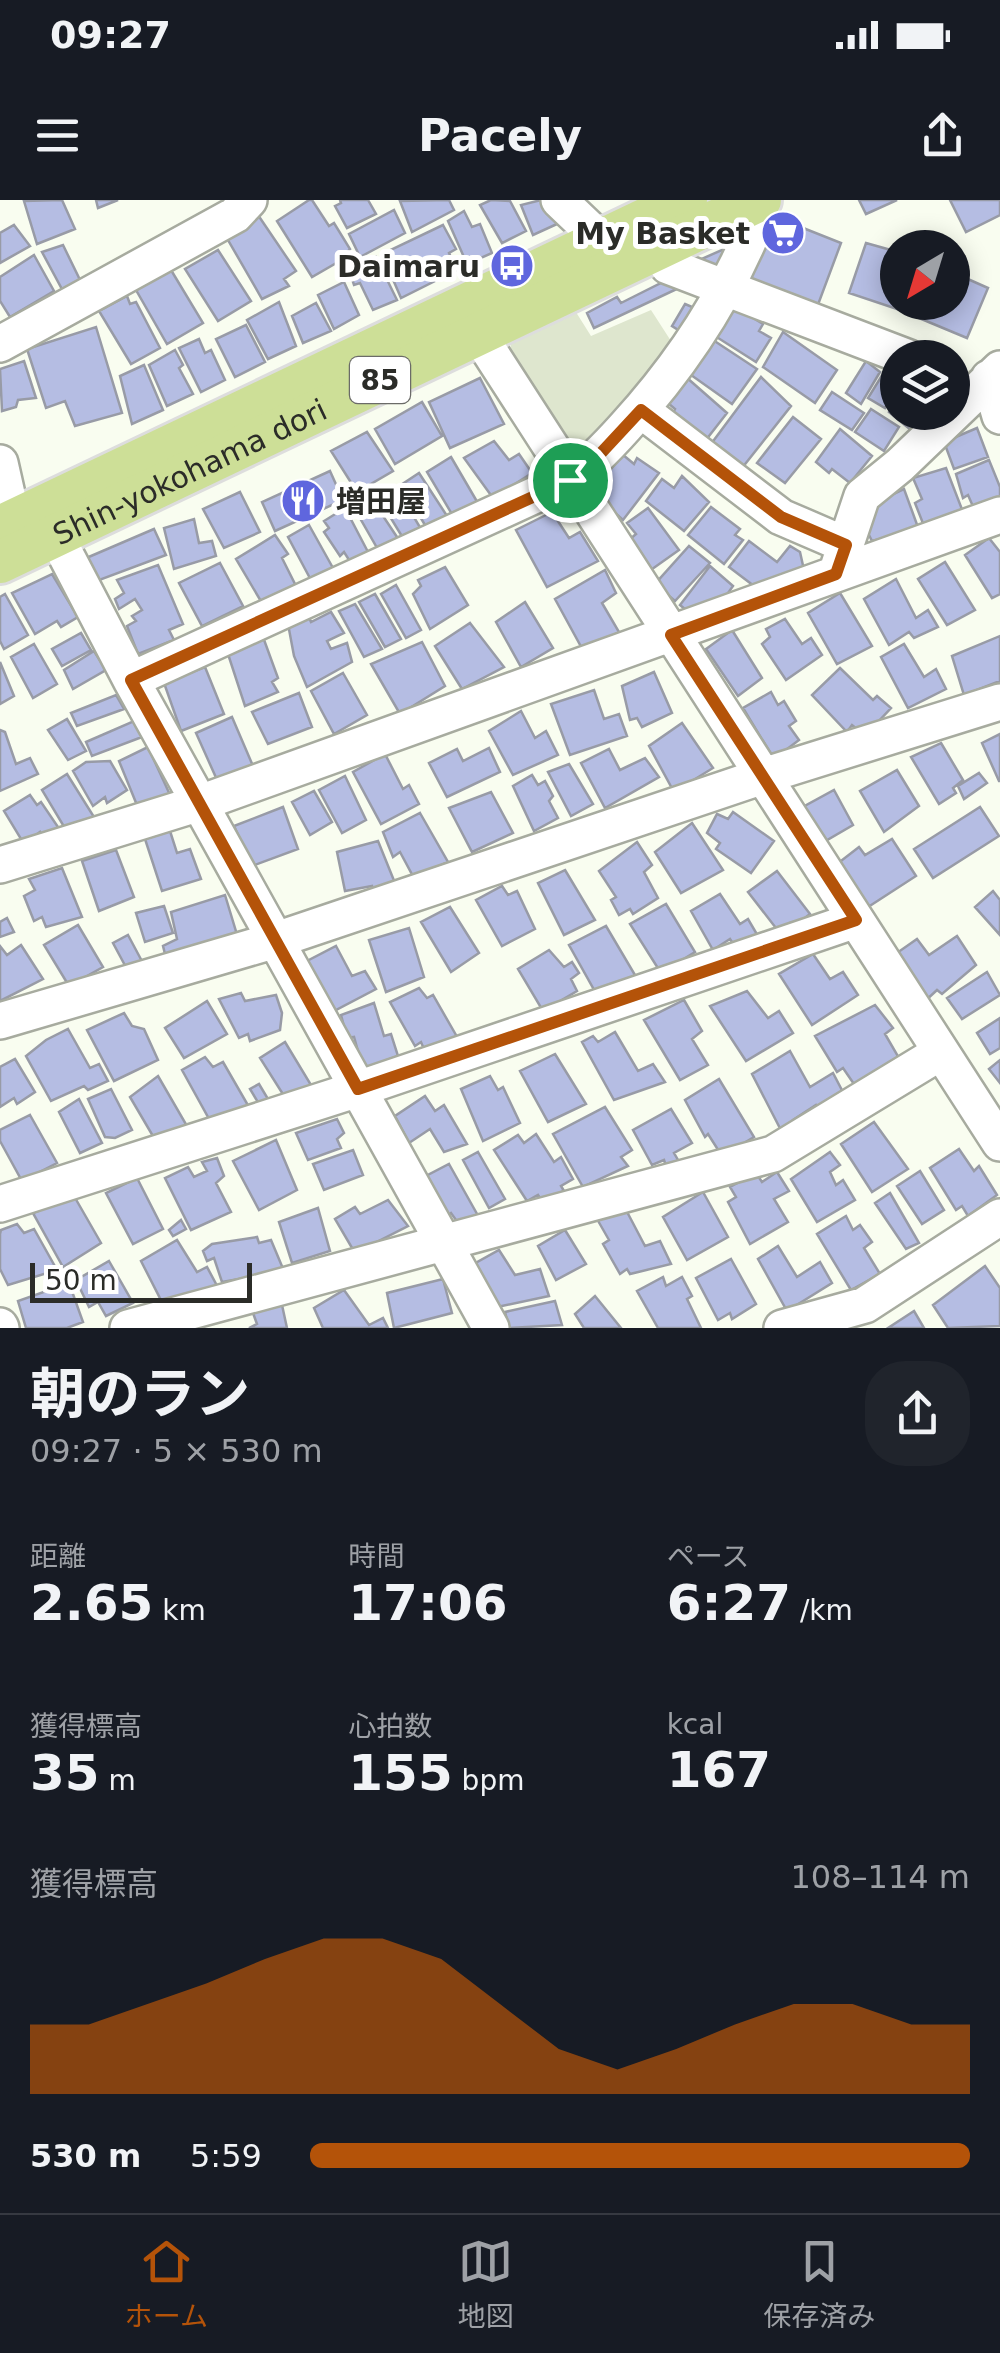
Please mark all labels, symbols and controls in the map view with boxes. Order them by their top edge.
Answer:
text: 09:27 [50,13,171,57]
icon: menu [30,108,85,163]
icon: share [915,108,970,163]
text: Pacely [418,109,582,162]
supermarket icon: My Basket [760,210,806,256]
place label: My Basket [575,216,750,251]
north arrow [880,230,970,320]
map controls [880,230,970,430]
bus stop icon: Daimaru [489,243,535,289]
place label: Daimaru [337,249,480,284]
button: layers [880,340,970,430]
road number: 85 [350,357,410,403]
street label: Shin-yokohama dori [47,392,332,552]
pin [528,438,613,523]
icon: arrive [543,453,598,508]
restaurant icon: 増田屋 [280,478,326,524]
place label: 増田屋 [336,484,426,519]
scale bar [30,1258,252,1302]
text: 50 m [45,1264,117,1297]
button: share [865,1361,970,1466]
text: 朝のラン [30,1362,250,1426]
text: 09:27 · 5 × 530 m [30,1432,323,1470]
text: 距離 [30,1540,86,1573]
text: 時間 [348,1540,404,1573]
text: ペース [667,1540,749,1573]
text: 2.65 [30,1574,153,1632]
text: 17:06 [348,1574,507,1632]
text: 6:27 [667,1574,791,1632]
text: km [153,1594,206,1627]
text: /km [791,1594,853,1627]
text: kcal [667,1708,723,1741]
text: 獲得標高 [30,1710,142,1743]
text: 心拍数 [348,1710,432,1743]
text: 167 [667,1741,771,1799]
text: 35 [30,1744,100,1802]
text: 155 [348,1744,453,1802]
text: m [100,1764,136,1797]
text: bpm [453,1764,524,1797]
text: 108–114 m [791,1858,970,1896]
text: 獲得標高 [30,1865,158,1903]
text: 530 m [30,2137,141,2175]
text: 5:59 [190,2137,262,2175]
tab: ホーム [125,2234,208,2334]
tab: 地図 [458,2234,514,2334]
tab: 保存済み [763,2234,875,2334]

